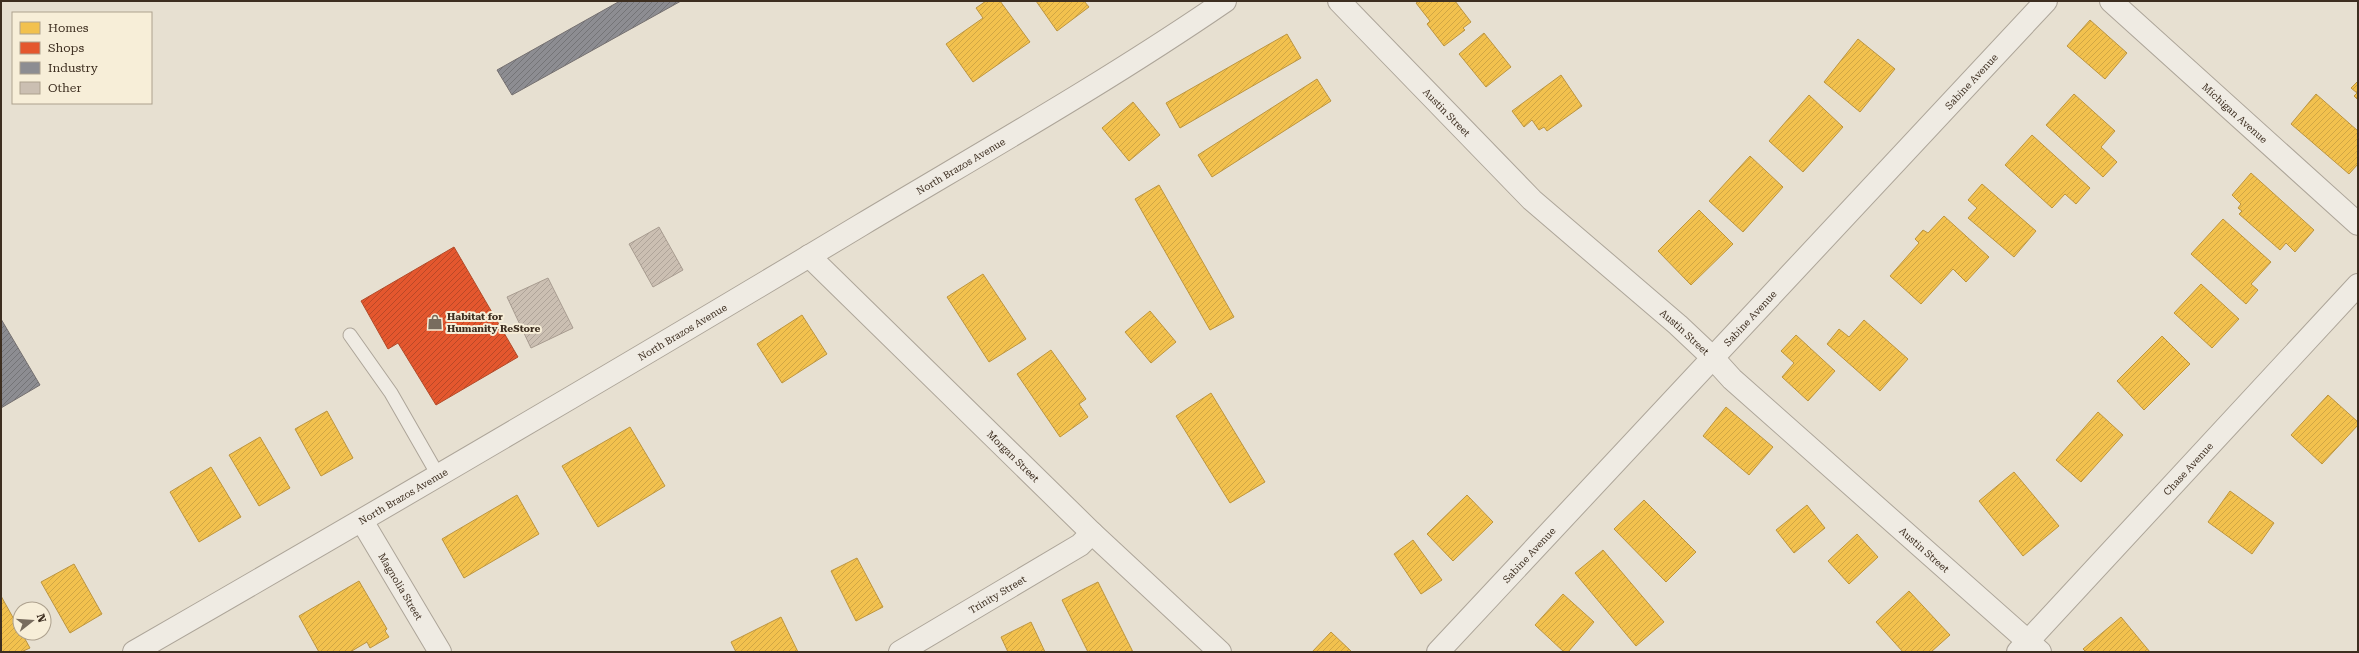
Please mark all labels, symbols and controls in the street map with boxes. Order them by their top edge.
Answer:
legend [12,12,152,104]
text: Homes [48,21,89,35]
text: Shops [48,41,84,55]
street label: Sabine Avenue [1943,51,2000,112]
text: Industry [48,61,99,75]
text: Other [48,81,81,95]
street label: Michigan Avenue [2200,81,2270,146]
street label: Austin Street [1421,86,1472,139]
street label: North Brazos Avenue [915,136,1008,197]
street label: Sabine Avenue [1722,288,1779,348]
street label: North Brazos Avenue [636,301,729,363]
street label: Austin Street [1658,307,1711,358]
place label: Habitat for Humanity ReStore [447,311,541,334]
shop icon: Habitat for Humanity ReStore [426,313,444,331]
street label: Morgan Street [985,429,1041,484]
street label: Chase Avenue [2161,440,2216,498]
street label: North Brazos Avenue [357,466,450,527]
street label: Sabine Avenue [1501,525,1558,585]
street label: Austin Street [1897,525,1951,575]
street label: Magnolia Street [376,551,425,622]
street label: Trinity Street [967,573,1028,616]
north arrow [12,601,52,641]
text: N [34,612,49,625]

